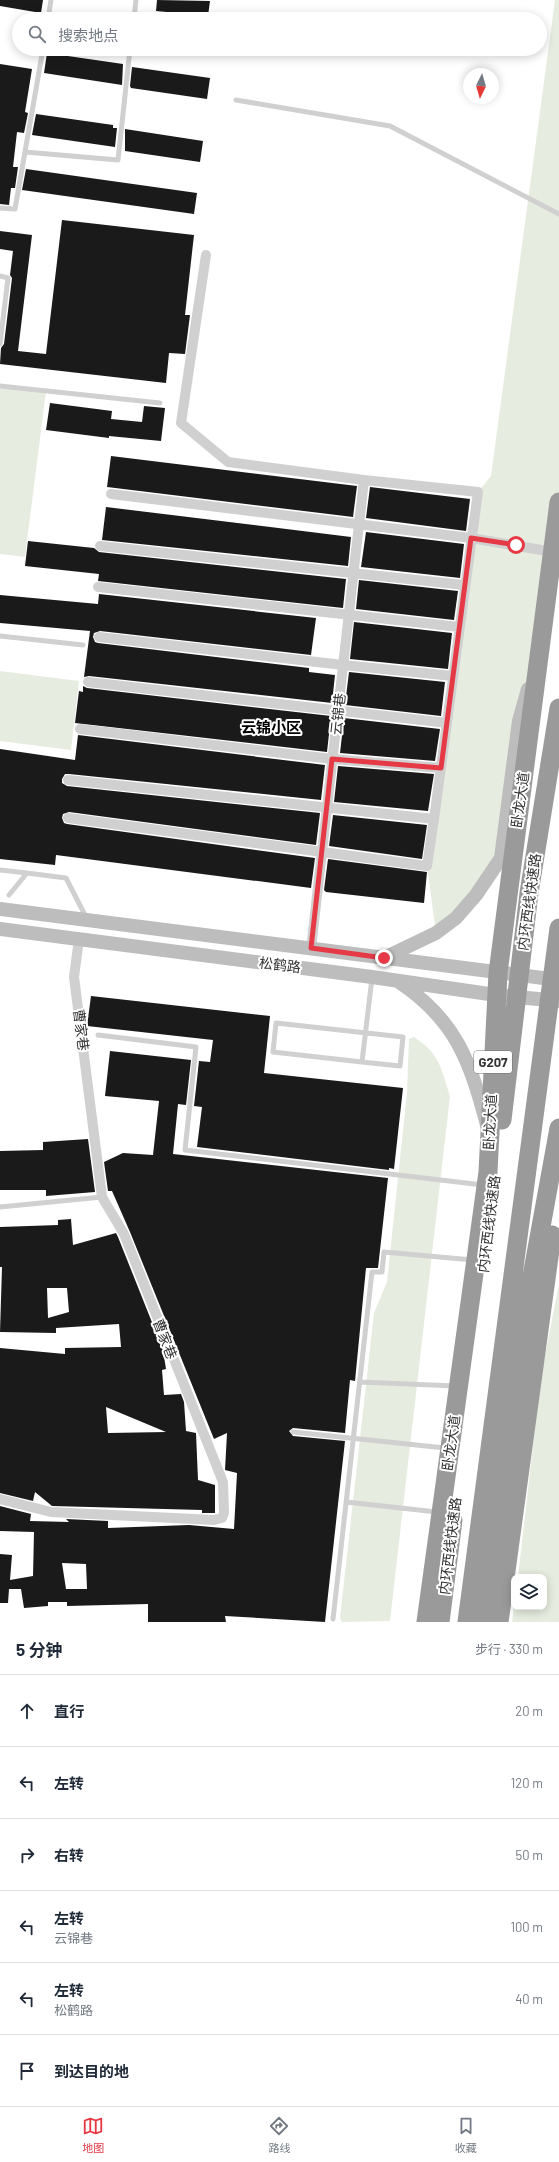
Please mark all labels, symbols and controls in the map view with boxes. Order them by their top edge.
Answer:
search box [12,12,547,56]
icon: search [26,23,48,45]
text: 搜索地点 [58,26,118,44]
north arrow [463,68,499,104]
route start [507,536,525,554]
street label: 云锦巷 [327,692,348,736]
district label: 云锦小区 [241,718,301,736]
street label: 卧龙大道 [507,771,532,829]
street label: 内环西线快速路 [513,852,544,952]
route end [375,949,393,967]
street label: 松鹤路 [258,954,302,975]
street label: 曹家巷 [71,1008,92,1052]
road number: G207 [474,1051,512,1073]
street label: 卧龙大道 [480,1094,499,1150]
street label: 内环西线快速路 [474,1174,503,1274]
street label: 曹家巷 [150,1316,181,1361]
street label: 卧龙大道 [438,1414,463,1472]
street label: 内环西线快速路 [435,1496,464,1596]
map controls [511,1574,547,1610]
button: layers [511,1574,547,1610]
text: 5 分钟 [16,1639,63,1659]
text: 步行 · 330 m [475,1641,543,1657]
icon: ahead [16,1700,38,1722]
text: 直行 [54,1702,84,1720]
text: 20 m [515,1703,543,1719]
icon: left [16,1772,38,1794]
text: 左转 [54,1774,84,1792]
text: 120 m [511,1775,543,1791]
icon: right [16,1844,38,1866]
text: 右转 [54,1846,84,1864]
text: 50 m [516,1847,543,1863]
text: 左转 [54,1909,84,1927]
icon: left [16,1916,38,1938]
text: 100 m [510,1919,543,1935]
text: 云锦巷 [54,1930,93,1946]
text: 左转 [54,1981,84,1999]
icon: left [16,1988,38,2010]
text: 40 m [515,1991,543,2007]
text: 松鹤路 [54,2002,93,2018]
icon: arrive [16,2060,38,2082]
text: 到达目的地 [54,2062,129,2080]
tab: 地图 [82,2115,104,2155]
tab: 路线 [268,2115,290,2155]
tab: 收藏 [455,2115,477,2155]

